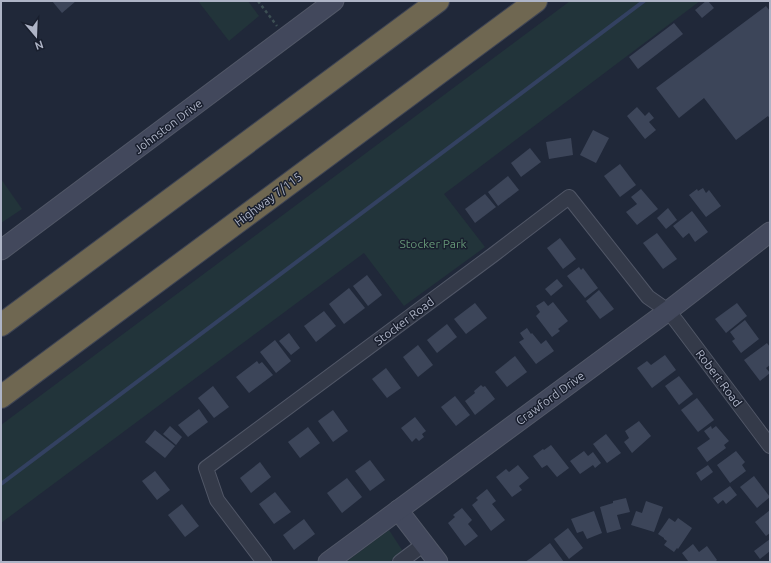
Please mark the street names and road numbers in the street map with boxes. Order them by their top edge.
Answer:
street label: Johnston Drive [132,96,204,156]
street label: Highway 7/115 [232,170,304,228]
street label: Stocker Road [372,294,436,348]
street label: Robert Road [693,347,745,409]
street label: Crawford Drive [513,369,587,427]

